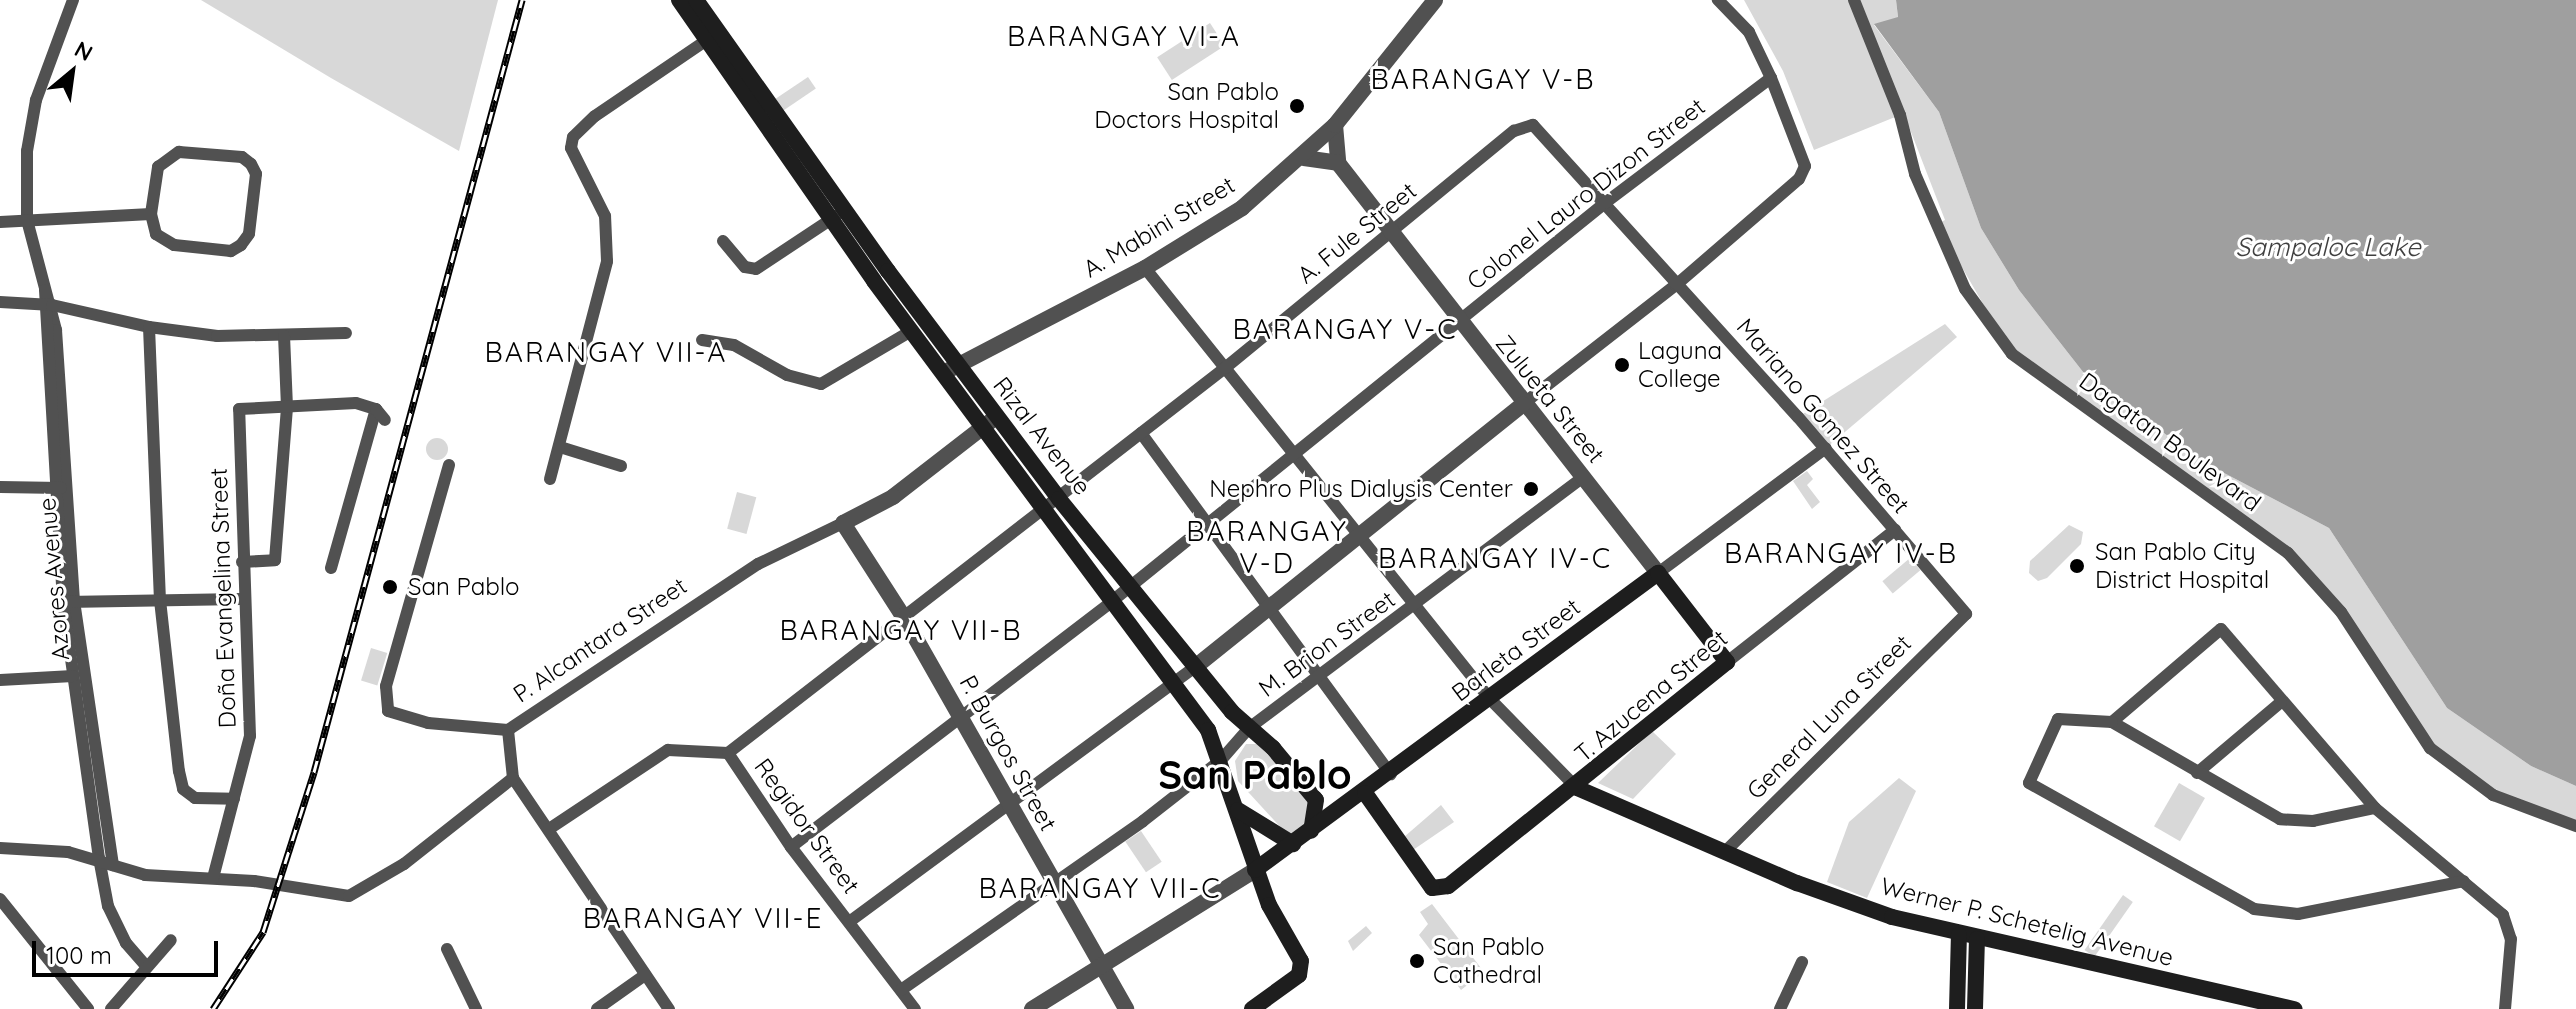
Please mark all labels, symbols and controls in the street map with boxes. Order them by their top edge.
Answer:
district label: BARANGAY VI-A [1007,19,1241,53]
north arrow [32,32,112,112]
text: N [70,35,97,67]
district label: BARANGAY V-B [1370,62,1596,96]
place label: San Pablo Doctors Hospital [1094,78,1279,134]
street label: Colonel Lauro Dizon Street [1461,92,1711,296]
marker: San Pablo Doctors Hospital [1286,95,1308,117]
street label: A. Mabini Street [1078,170,1240,284]
street label: A. Fule Street [1292,176,1422,290]
water label: Sampaloc Lake [2235,231,2421,263]
district label: BARANGAY V-C [1232,312,1458,346]
street label: Mariano Gomez Street [1731,313,1915,519]
street label: Zulueta Street [1490,329,1610,469]
district label: BARANGAY VII-A [485,335,727,369]
place label: Laguna College [1638,337,1722,393]
marker: Laguna College [1613,356,1631,374]
street label: Dagatan Boulevard [2074,367,2266,517]
street label: Rizal Avenue [987,371,1097,501]
street label: Doña Evangelina Street [204,467,242,729]
place label: Nephro Plus Dialysis Center [1209,475,1513,503]
marker: Nephro Plus Dialysis Center [1520,478,1542,500]
street label: Azores Avenue [33,496,75,662]
district label: BARANGAY V-D [1186,514,1348,580]
district label: BARANGAY IV-B [1724,536,1958,570]
place label: San Pablo City District Hospital [2095,538,2269,594]
district label: BARANGAY IV-C [1378,541,1612,575]
marker: San Pablo City District Hospital [2066,555,2088,577]
street label: P. Alcantara Street [508,571,692,709]
place label: San Pablo [408,573,520,601]
marker: San Pablo [379,576,401,598]
street label: M. Brion Street [1253,585,1401,703]
street label: Barleta Street [1446,592,1586,708]
district label: BARANGAY VII-B [779,613,1023,647]
street label: T. Azucena Street [1569,624,1733,768]
street label: General Luna Street [1741,629,1917,805]
street label: P. Burgos Street [953,670,1063,836]
district label: San Pablo [1158,750,1352,798]
street label: Regidor Street [748,753,866,899]
district label: BARANGAY VII-C [978,871,1222,905]
street label: Werner P. Schetelig Avenue [1878,872,2176,972]
district label: BARANGAY VII-E [583,901,823,935]
scale bar [36,925,222,975]
place label: San Pablo Cathedral [1433,933,1545,989]
text: 100 m [46,940,112,970]
marker: San Pablo Cathedral [1408,952,1426,970]

